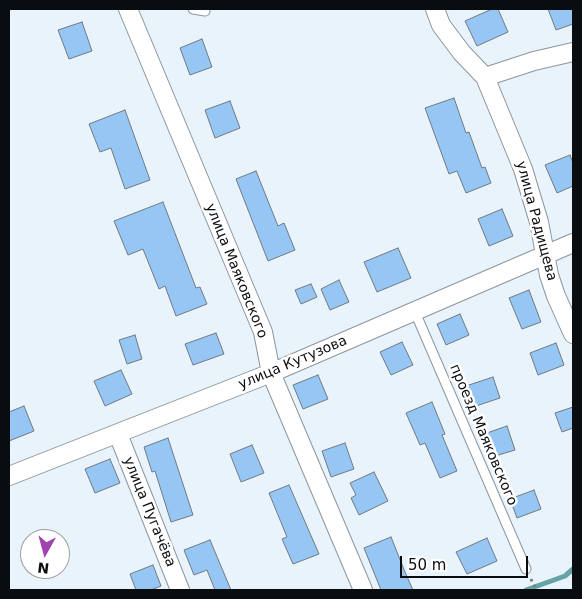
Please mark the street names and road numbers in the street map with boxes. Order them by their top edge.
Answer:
street label: улица Радищева [512,159,560,283]
street label: улица Маяковского [201,201,271,341]
street label: улица Кутузова [236,333,350,393]
street label: проезд Маяковского [446,362,520,508]
street label: улица Пугачёва [119,454,179,570]

